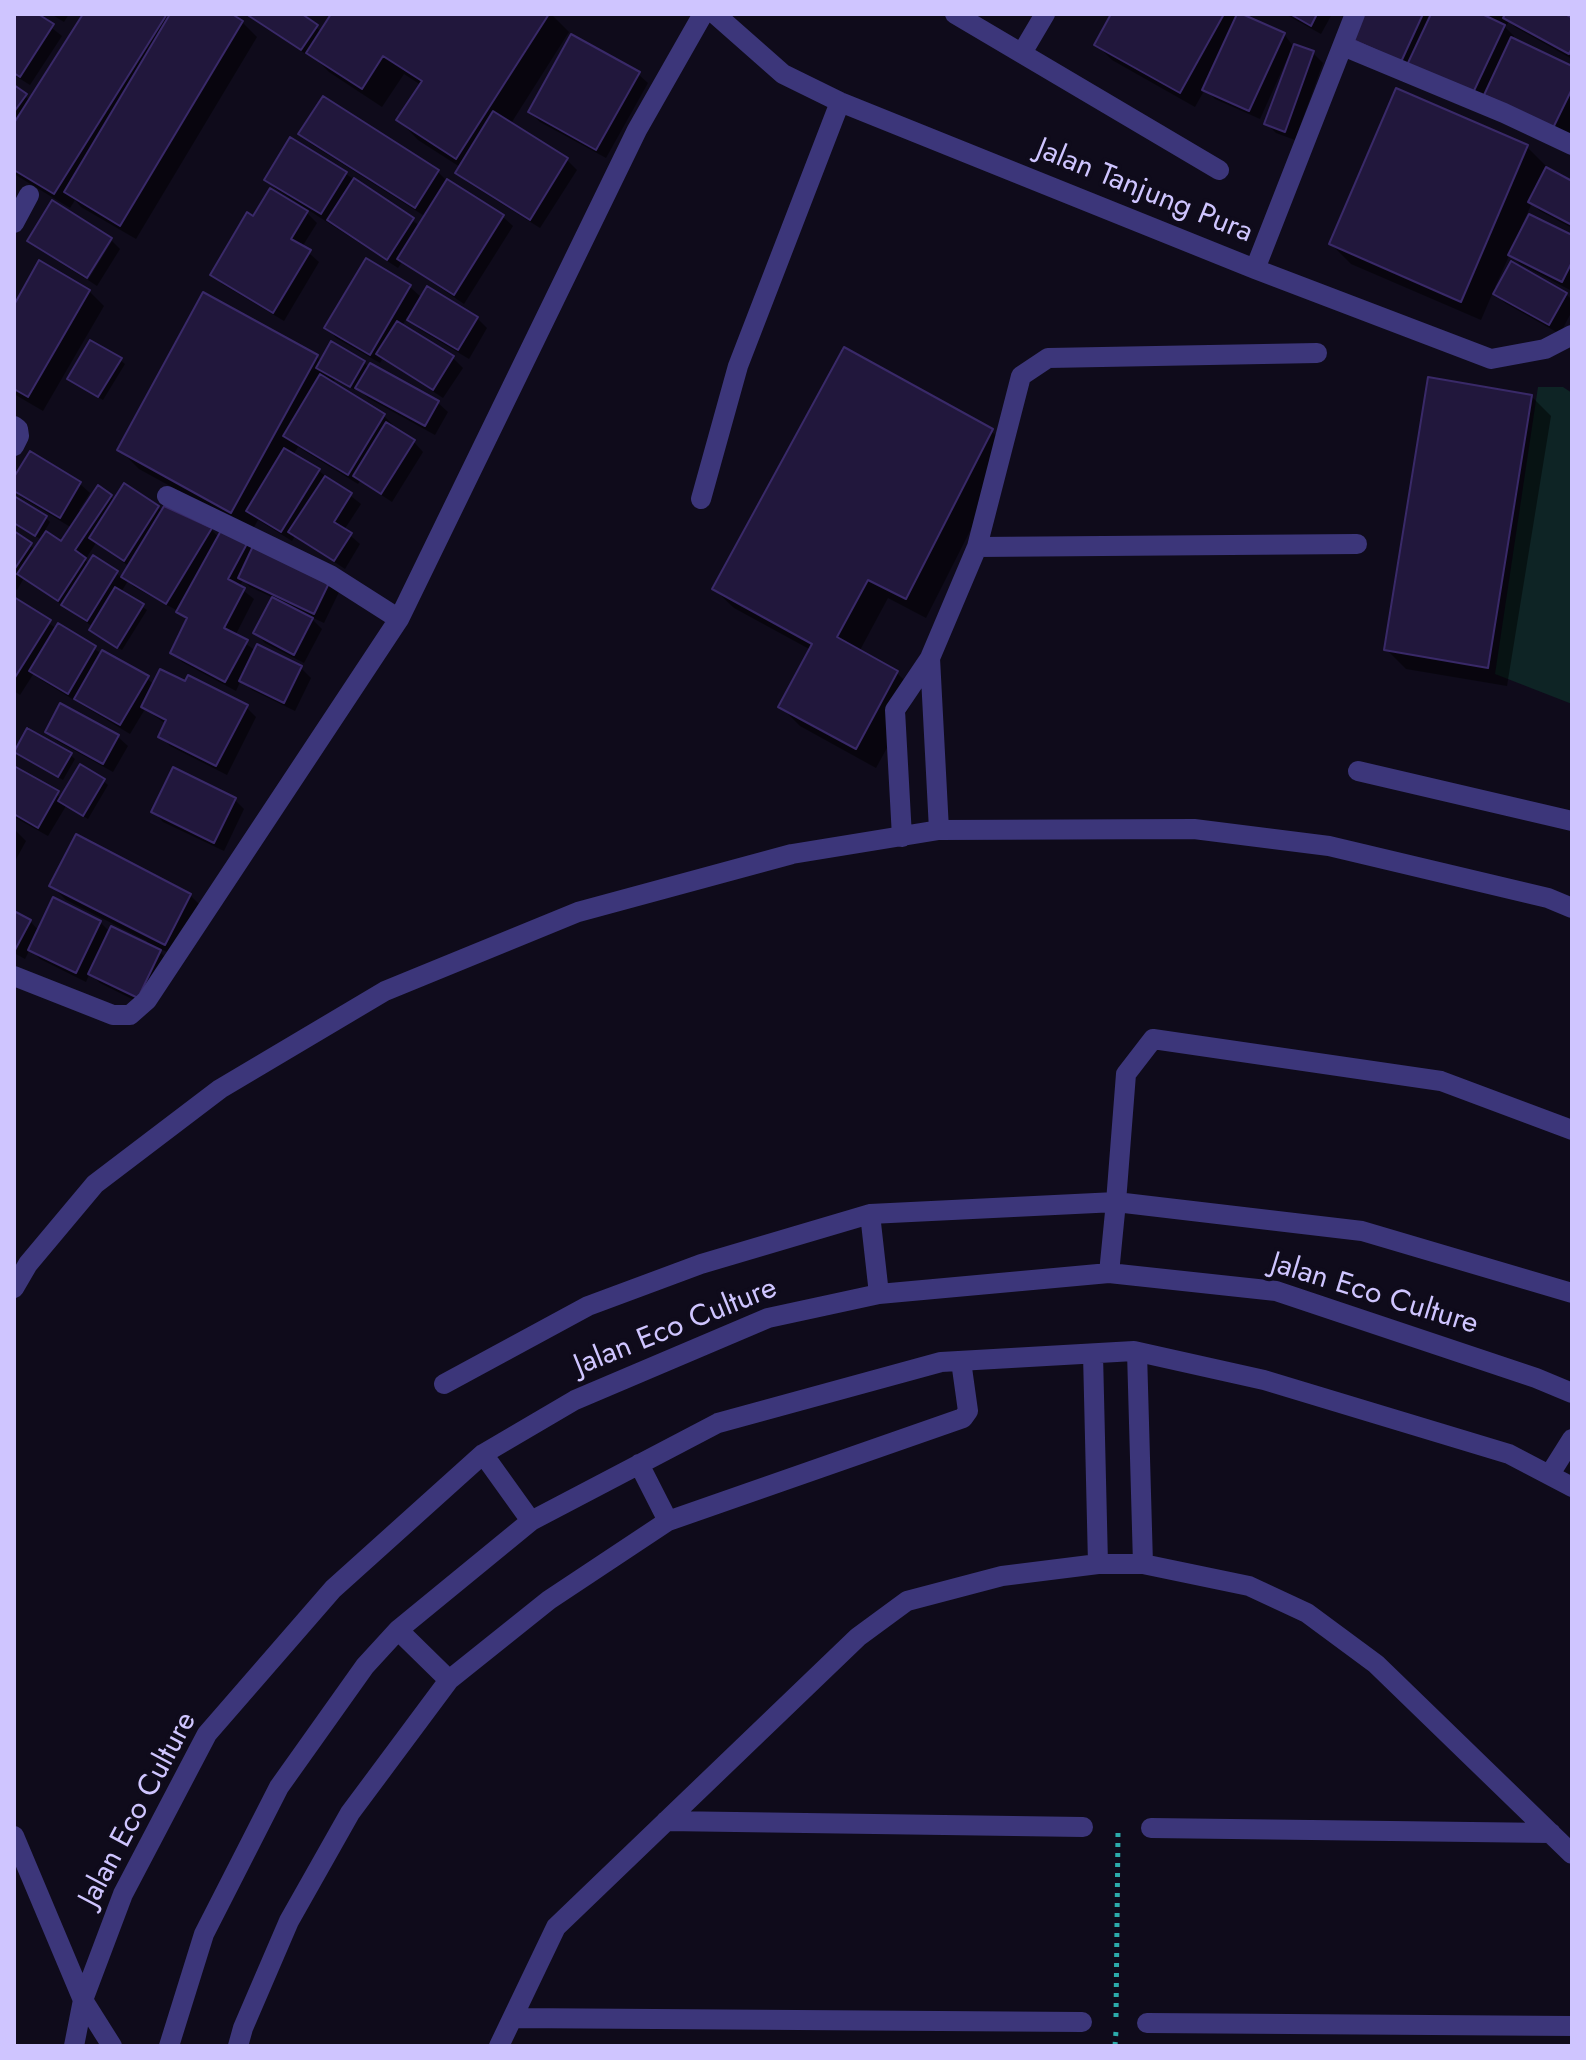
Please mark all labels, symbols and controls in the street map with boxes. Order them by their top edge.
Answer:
street label: Jalan Tanjung Pura [1031,132,1257,252]
street label: Jalan Eco Culture [1266,1246,1482,1344]
street label: Jalan Eco Culture [569,1271,783,1385]
street label: Jalan Eco Culture [73,1706,205,1914]

